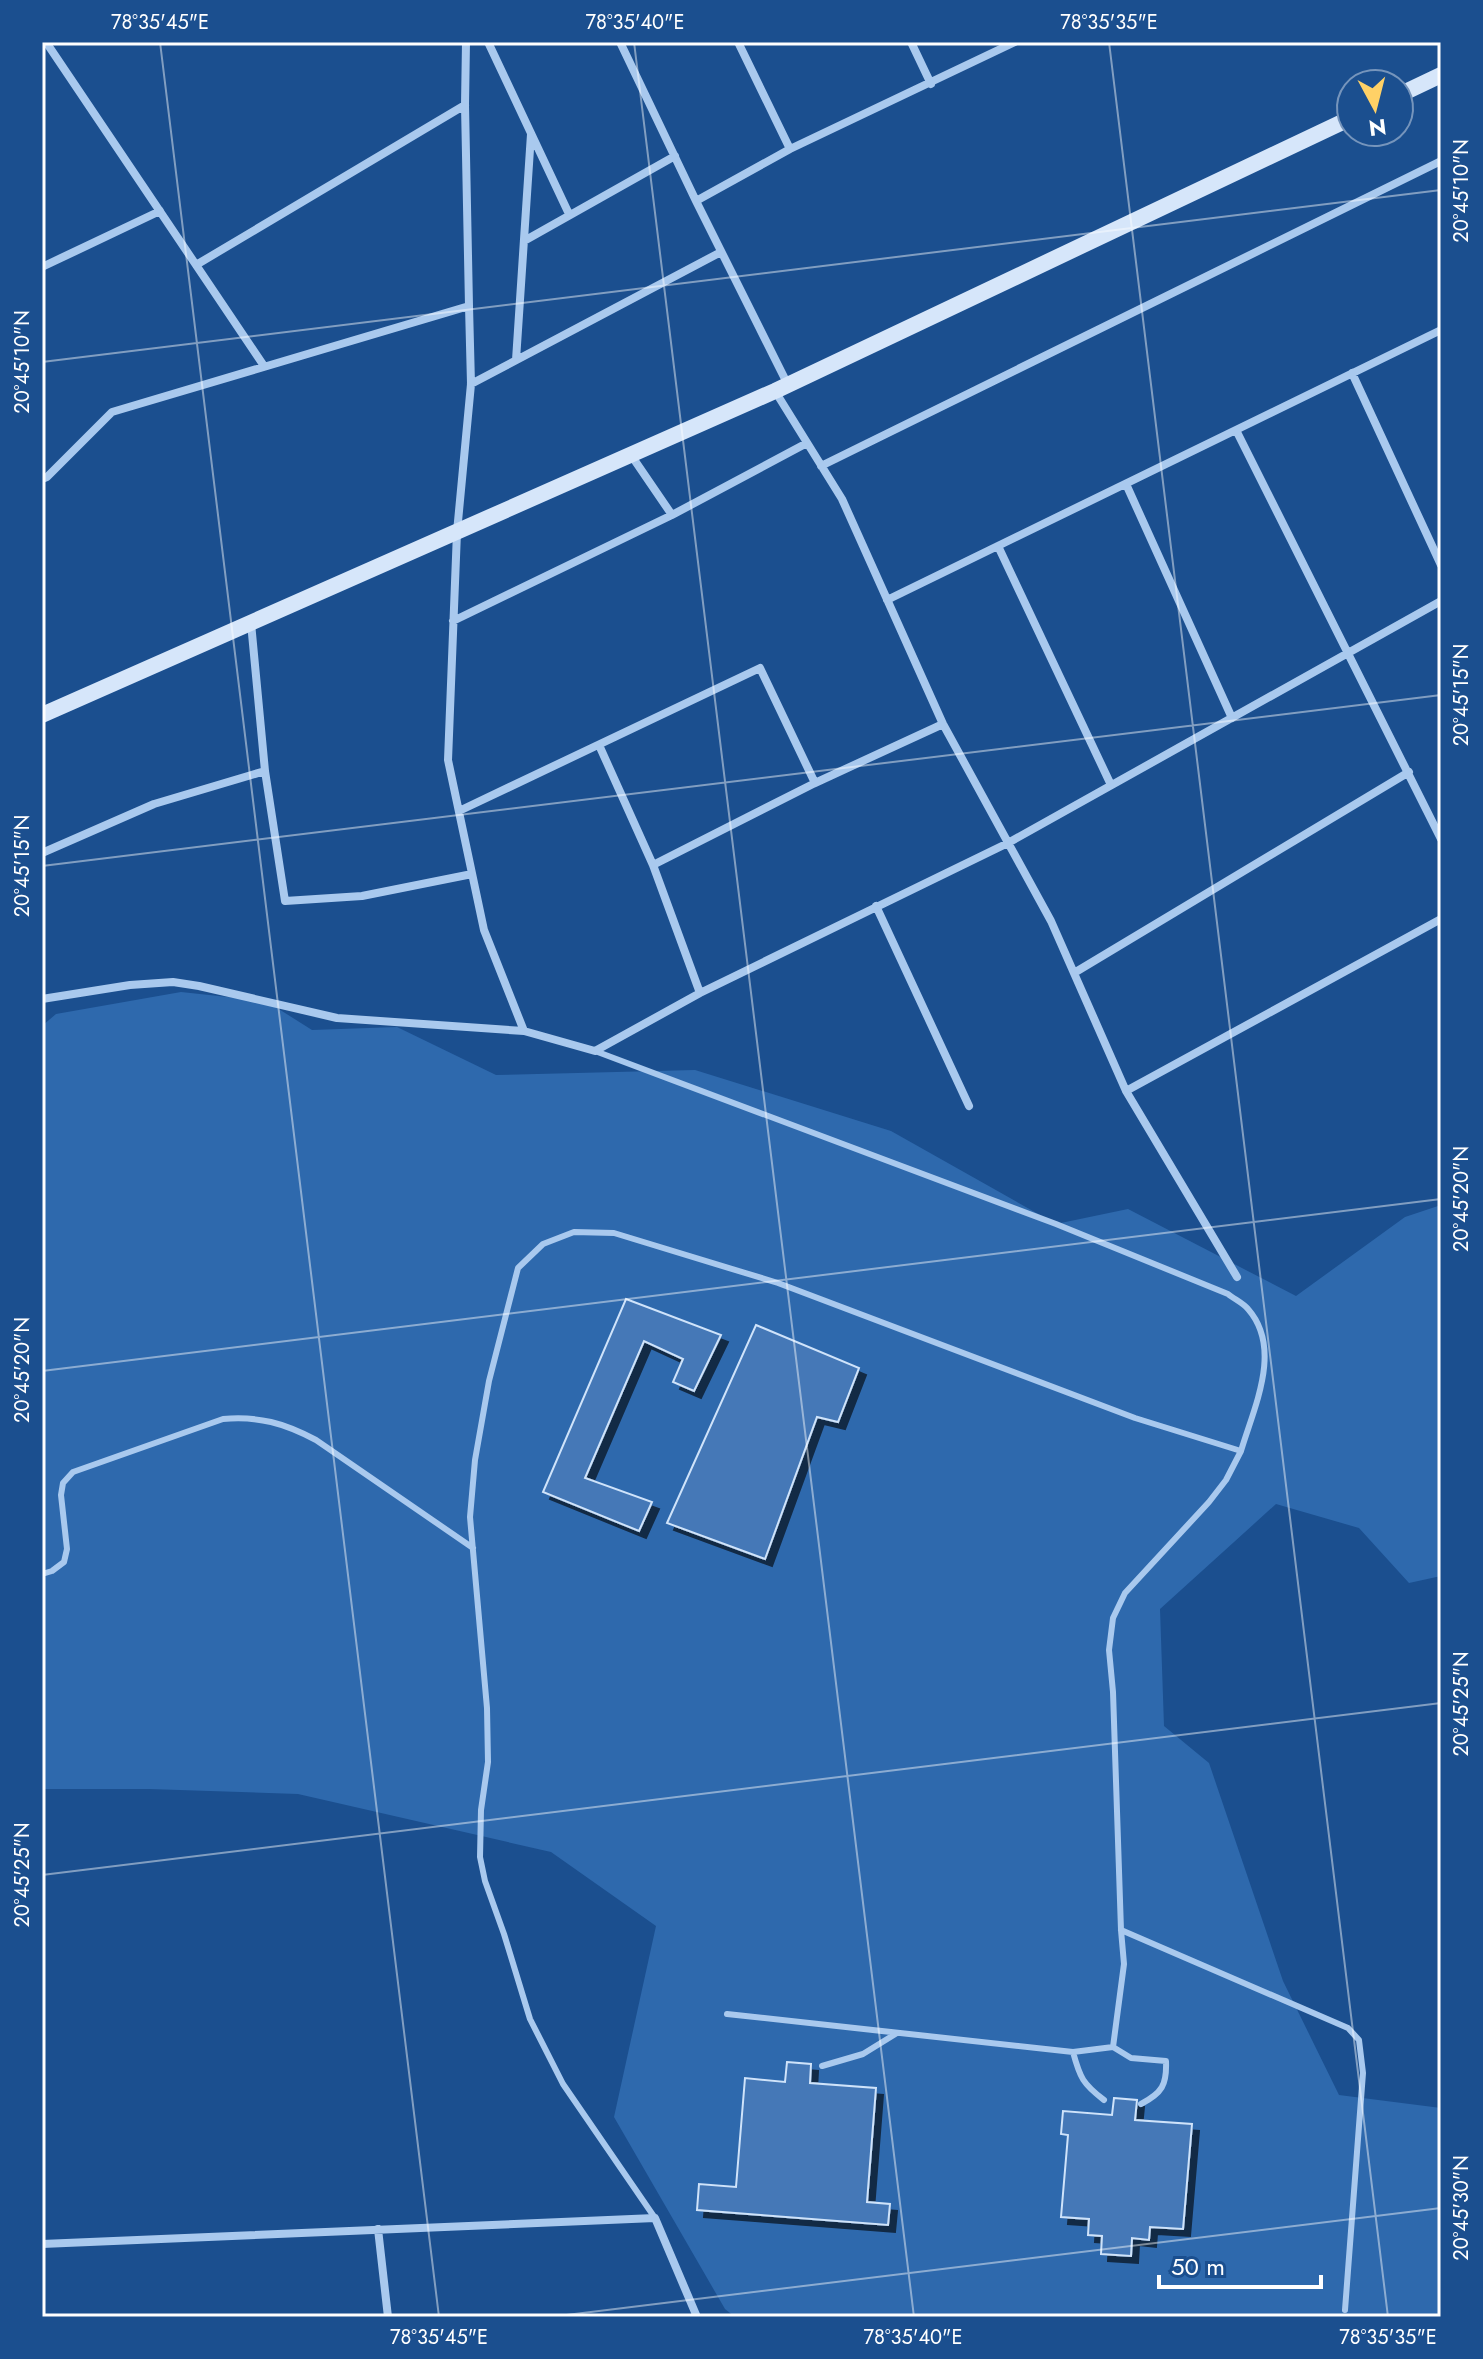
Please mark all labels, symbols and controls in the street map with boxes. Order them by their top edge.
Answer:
text: 78°35'45"E [111,8,209,37]
text: 78°35'40"E [586,8,684,37]
text: 78°35'35"E [1060,8,1158,37]
north arrow [1335,68,1415,148]
text: N [1367,111,1388,145]
text: 20°45'10"N [1447,139,1476,243]
text: 20°45'10"N [8,310,37,414]
text: 20°45'15"N [1447,644,1476,746]
text: 20°45'15"N [8,815,37,917]
text: 20°45'20"N [1447,1146,1476,1252]
text: 20°45'20"N [8,1317,37,1423]
text: 20°45'25"N [1447,1651,1476,1757]
text: 20°45'25"N [8,1822,37,1928]
text: 20°45'30"N [1447,2155,1476,2261]
scale bar [1159,2239,1321,2289]
text: 50 m [1171,2249,1225,2284]
text: 78°35'45"E [390,2323,488,2352]
text: 78°35'40"E [864,2323,962,2352]
text: 78°35'35"E [1339,2323,1437,2352]

